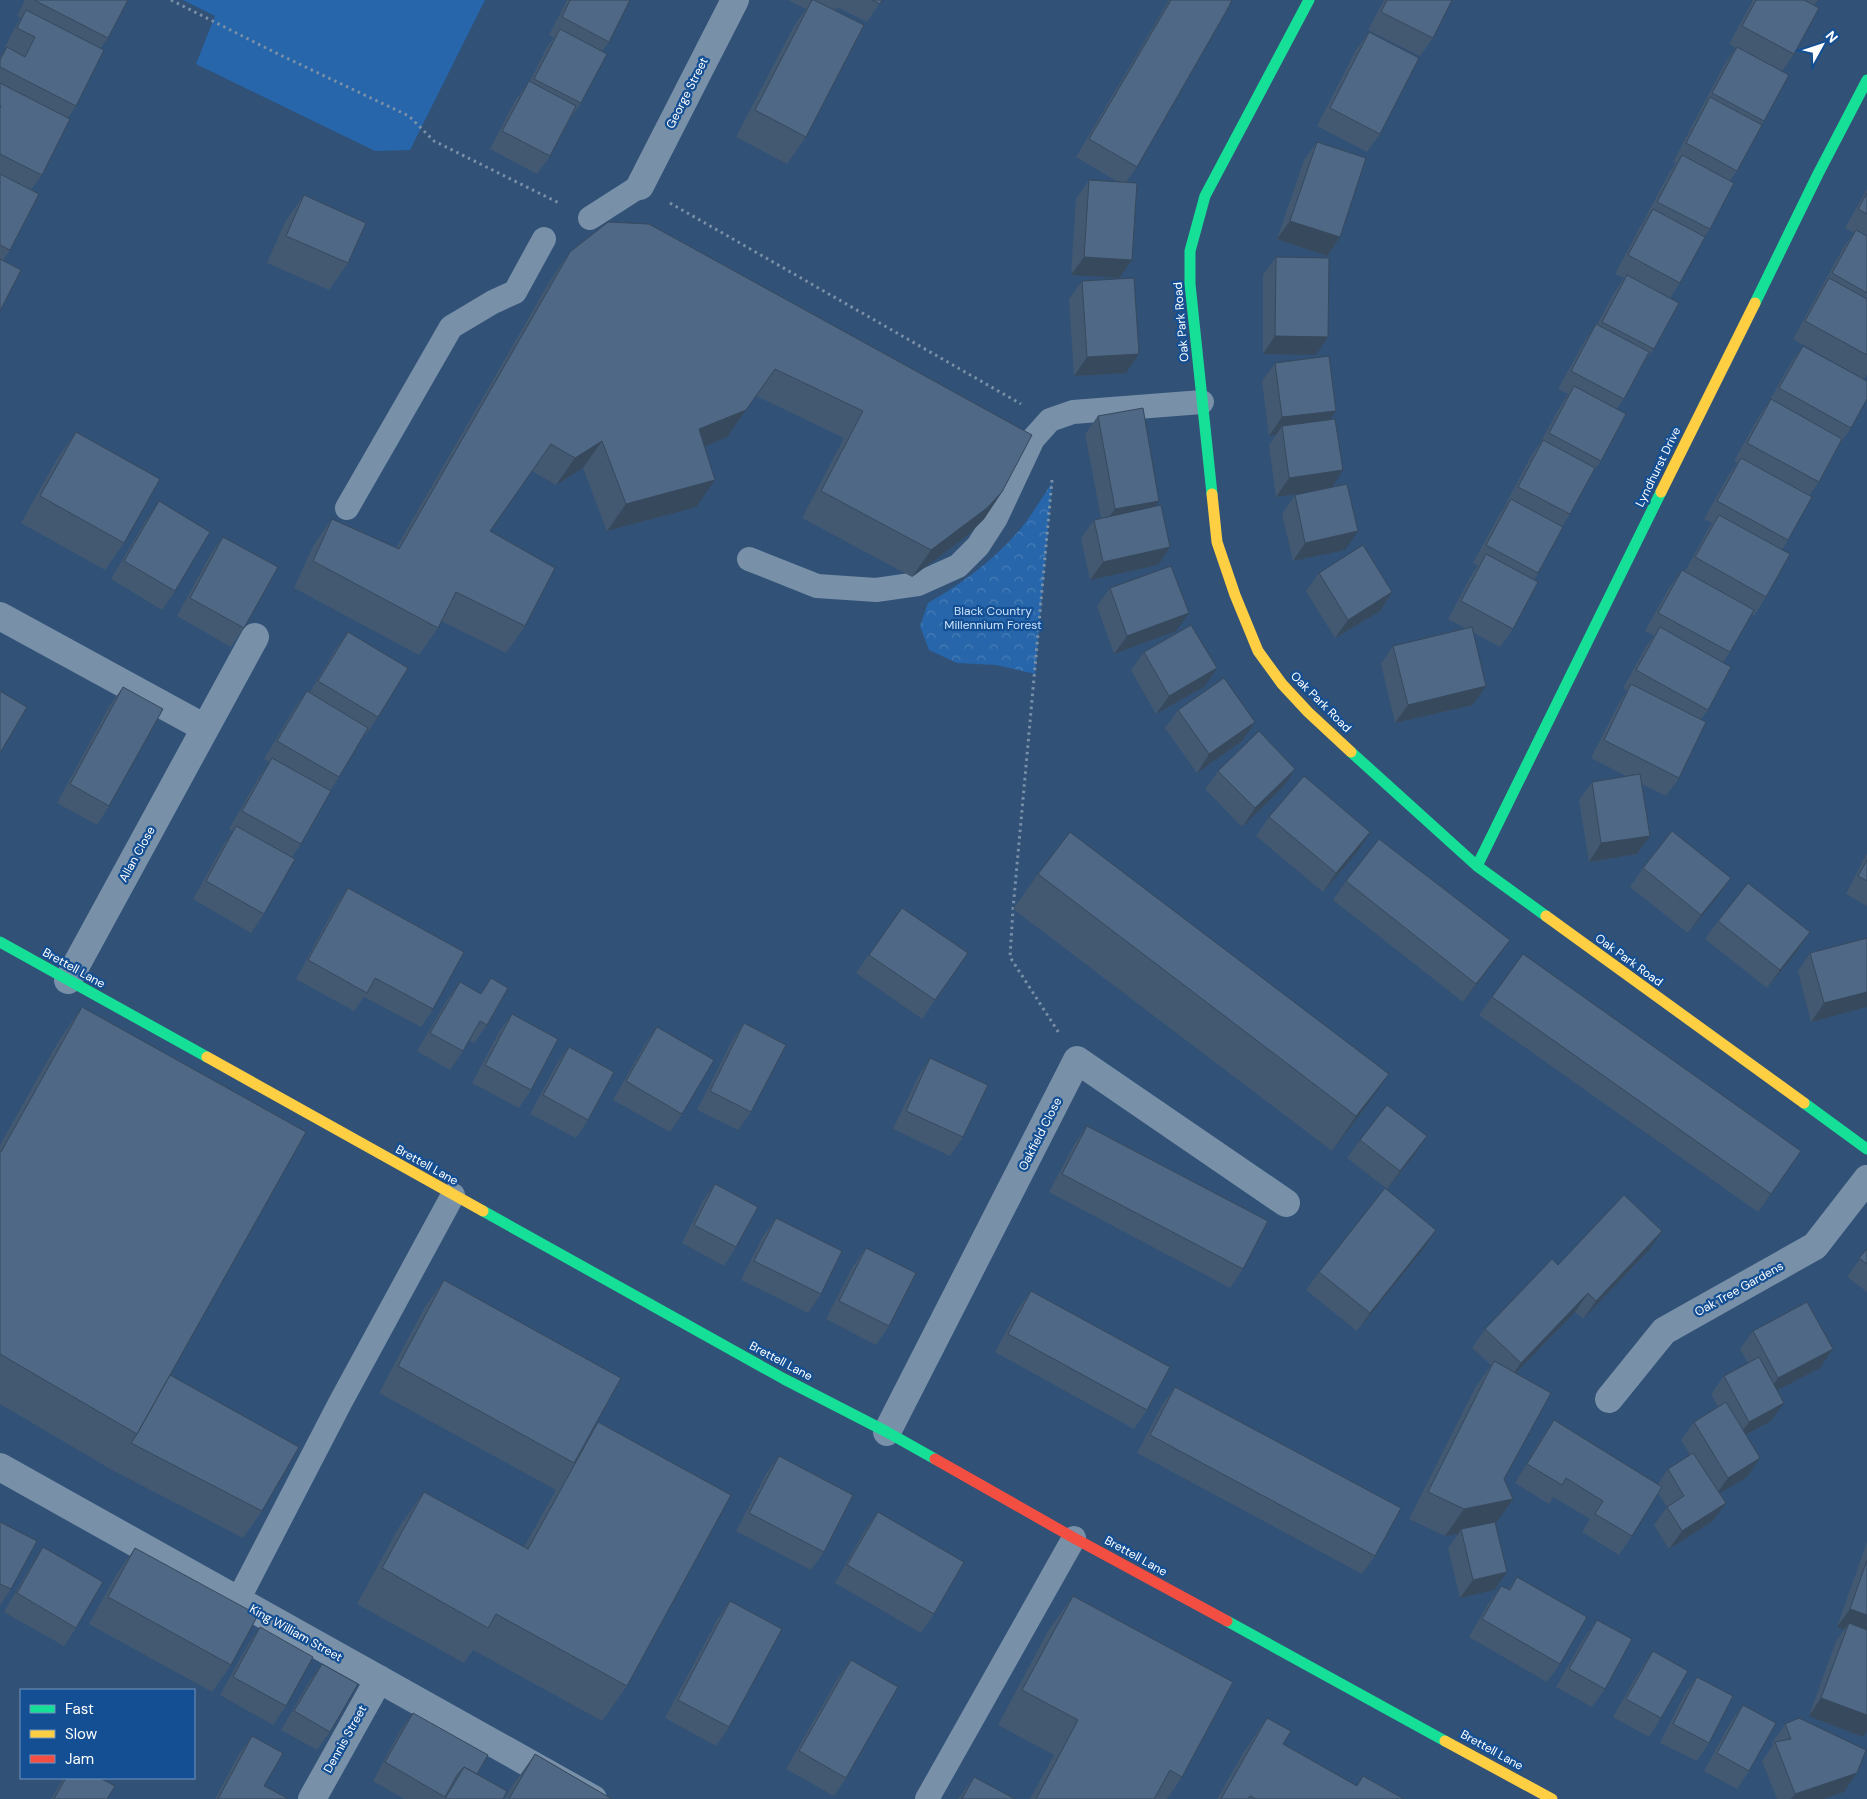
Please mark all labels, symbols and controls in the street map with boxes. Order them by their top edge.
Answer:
north arrow [1797,20,1847,70]
text: N [1822,27,1842,46]
street label: George Street [662,54,712,131]
street label: Oak Park Road [1170,282,1192,362]
street label: Lyndhurst Drive [1632,424,1684,510]
park label: Black Country Millennium Forest [944,603,1042,633]
street label: Oak Park Road [1287,668,1355,736]
street label: Allan Close [115,823,159,885]
street label: Oak Park Road [1592,930,1666,990]
street label: Brettell Lane [40,944,108,992]
street label: Oakfield Close [1015,1095,1065,1173]
street label: Brettell Lane [393,1141,461,1189]
street label: Oak Tree Gardens [1692,1258,1786,1320]
street label: Brettell Lane [747,1338,815,1384]
street label: Brettell Lane [1102,1532,1170,1580]
street label: King William Street [247,1601,346,1665]
legend [20,1689,195,1779]
text: Fast [65,1699,94,1719]
street label: Dennis Street [320,1702,370,1776]
text: Slow [65,1724,98,1744]
street label: Brettell Lane [1458,1726,1526,1774]
text: Jam [65,1749,94,1769]

